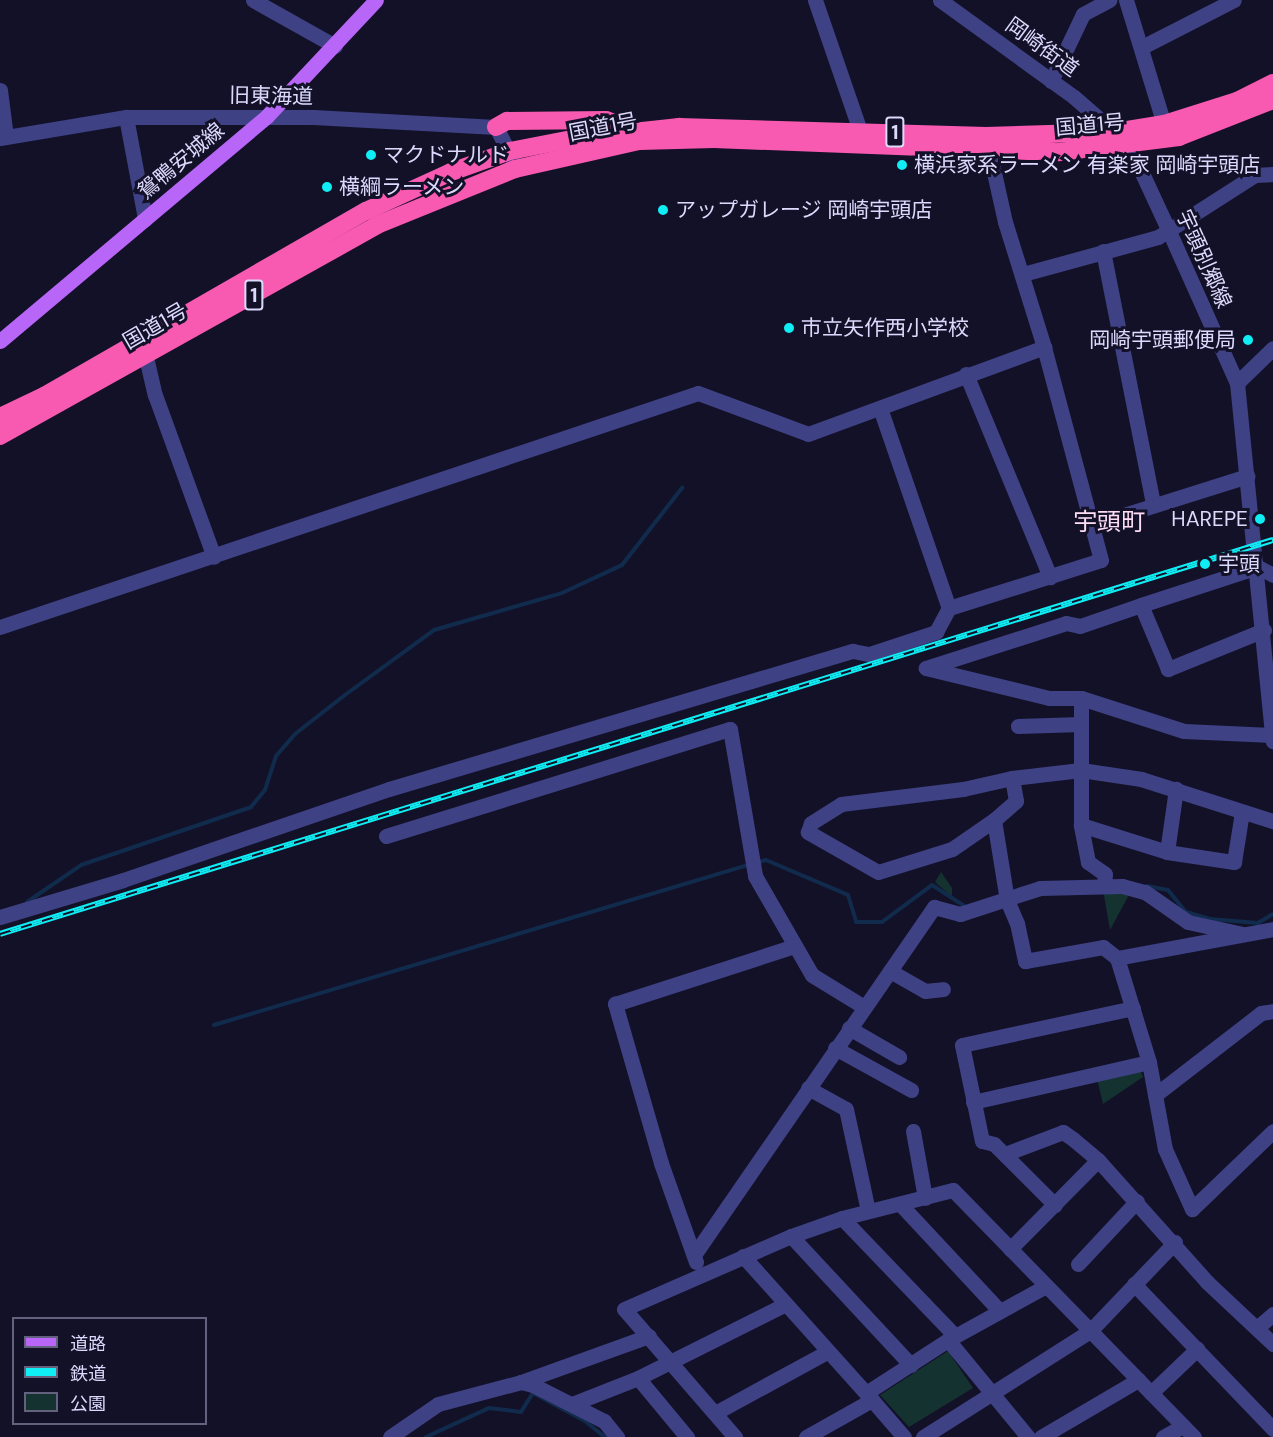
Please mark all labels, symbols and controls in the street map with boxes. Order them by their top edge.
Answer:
street label: 岡崎街道 [1001,12,1083,82]
street label: 旧東海道 [229,83,313,109]
street label: 国道1号 [566,108,640,146]
street label: 国道1号 [1054,109,1126,141]
road number: 1 [884,115,906,149]
street label: 鴛鴨安城線 [133,118,229,204]
place label: マクドナルド [383,142,509,168]
marker: マクドナルド [364,148,378,162]
place label: 横浜家系ラーメン 有楽家 岡崎宇頭店 [914,152,1261,178]
marker: 横浜家系ラーメン 有楽家 岡崎宇頭店 [895,158,909,172]
place label: 横綱ラーメン [339,174,465,200]
marker: 横綱ラーメン [320,180,334,194]
place label: アップガレージ 岡崎宇頭店 [675,197,933,223]
marker: アップガレージ 岡崎宇頭店 [656,203,670,217]
street label: 宇頭別郷線 [1171,206,1237,312]
road number: 1 [244,278,264,312]
street label: 国道1号 [119,298,191,354]
place label: 市立矢作西小学校 [801,315,969,341]
marker: 市立矢作西小学校 [782,321,796,335]
place label: 岡崎宇頭郵便局 [1089,327,1236,353]
marker: 岡崎宇頭郵便局 [1241,333,1255,347]
place label: HAREPE [1171,506,1248,532]
district label: 宇頭町 [1073,508,1145,536]
marker: HAREPE [1253,512,1267,526]
place label: 宇頭 [1218,551,1260,577]
marker: 宇頭 [1196,555,1214,573]
legend [12,1317,207,1425]
text: 道路 [70,1332,106,1356]
text: 鉄道 [70,1362,106,1386]
text: 公園 [70,1392,106,1416]

